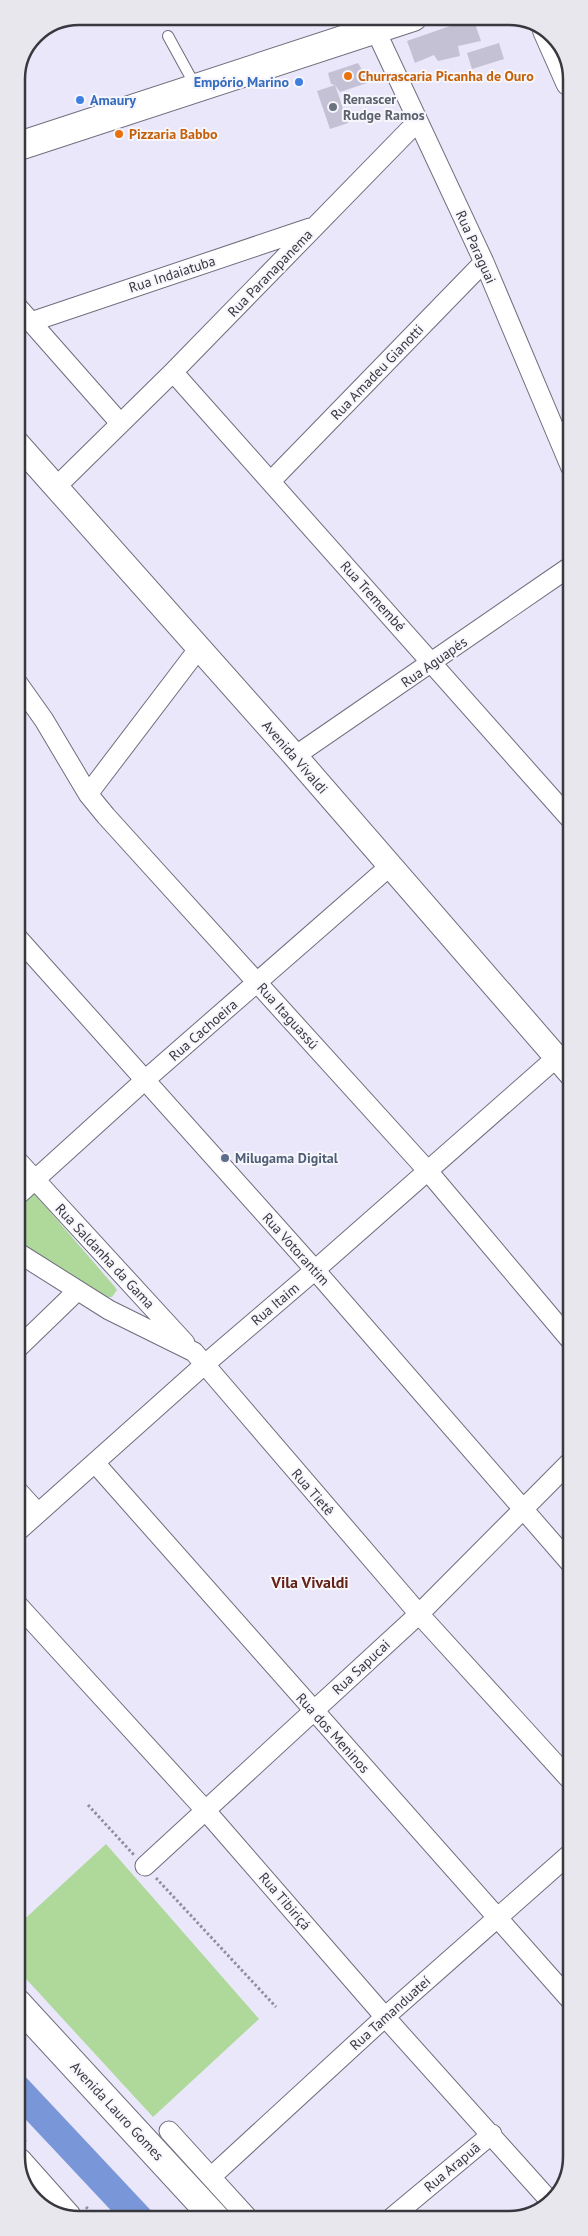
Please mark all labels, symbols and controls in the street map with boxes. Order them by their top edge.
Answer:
place label: Churrascaria Picanha de Ouro [358,67,534,85]
marker: Churrascaria Picanha de Ouro [342,70,354,82]
place label: Empório Marino [194,73,289,91]
marker: Empório Marino [293,76,305,88]
place label: Renascer Rudge Ramos [343,90,425,124]
place label: Amaury [90,91,136,109]
marker: Amaury [74,94,86,106]
marker: Renascer Rudge Ramos [327,101,339,113]
place label: Pizzaria Babbo [129,125,218,143]
marker: Pizzaria Babbo [113,128,125,140]
street label: Rua Paraguai [452,208,500,286]
street label: Rua Paranapanema [224,225,316,320]
street label: Rua Indaiatuba [126,252,218,296]
street label: Rua Amadeu Gianotti [327,320,427,424]
street label: Rua Tremembé [337,557,409,635]
street label: Rua Aguapés [397,633,471,691]
street label: Avenida Vivaldi [258,717,332,797]
street label: Rua Itaguassú [253,979,323,1053]
street label: Rua Cachoeira [165,995,241,1065]
place label: Milugama Digital [235,1149,339,1167]
marker: Milugama Digital [219,1152,231,1164]
street label: Rua Saldanha da Gama [52,1200,158,1312]
street label: Rua Votorantim [259,1209,333,1289]
street label: Rua Itaim [247,1279,303,1329]
street label: Rua Tietê [288,1465,338,1519]
district label: Vila Vivaldi [270,1572,349,1592]
street label: Rua Sapucai [328,1636,394,1698]
street label: Rua dos Meninos [292,1689,374,1777]
street label: Rua Tibiriçá [255,1868,315,1934]
street label: Rua Tamanduateí [346,1972,434,2054]
street label: Avenida Lauro Gomes [66,2058,168,2164]
street label: Rua Arapuã [420,2138,484,2196]

